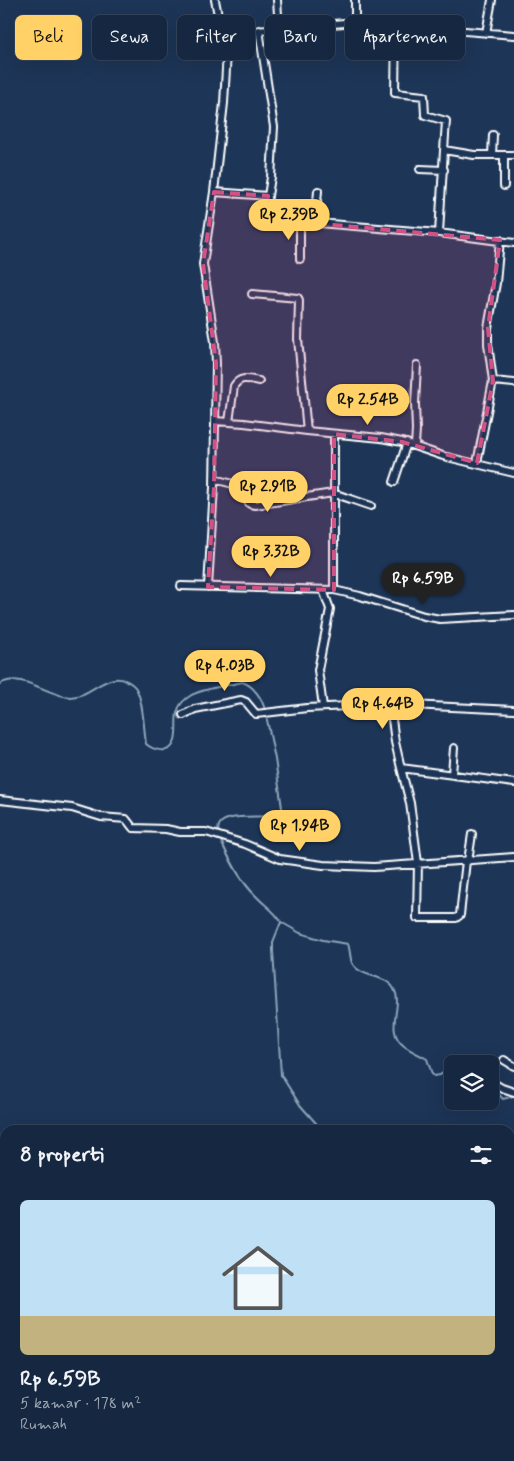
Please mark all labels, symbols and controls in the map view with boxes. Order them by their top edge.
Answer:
chip: Beli [15,15,82,60]
chip: Sewa [92,15,167,60]
chip: Filter [177,15,255,60]
chip: Baru [265,15,335,60]
chip: Apartemen [345,15,465,60]
pin: Rp 2.39B [237,198,341,241]
text: Rp 2.39B [260,204,318,225]
pin: Rp 2.54B [316,384,420,426]
text: Rp 2.54B [337,389,399,410]
pin: Rp 2.91B [216,470,320,513]
text: Rp 2.91B [240,476,296,497]
pin: Rp 3.32B [219,536,323,578]
text: Rp 3.32B [242,541,300,562]
pin: Rp 6.59B [371,562,475,605]
text: Rp 6.59B [392,568,454,589]
pin: Rp 4.03B [173,650,277,692]
text: Rp 4.03B [195,655,255,676]
pin: Rp 4.64B [331,688,435,730]
text: Rp 4.64B [352,693,414,714]
pin: Rp 1.94B [248,810,352,852]
text: Rp 1.94B [271,815,329,836]
map controls [444,1055,499,1110]
button: layers [444,1055,499,1110]
text: 8 properti [20,1141,104,1169]
icon: filters [467,1141,495,1169]
icon: home [213,1233,303,1323]
text: Rp 6.59B [20,1365,101,1393]
text: 5 kamar · 178 m² [20,1393,141,1414]
text: Rumah [20,1414,67,1435]

